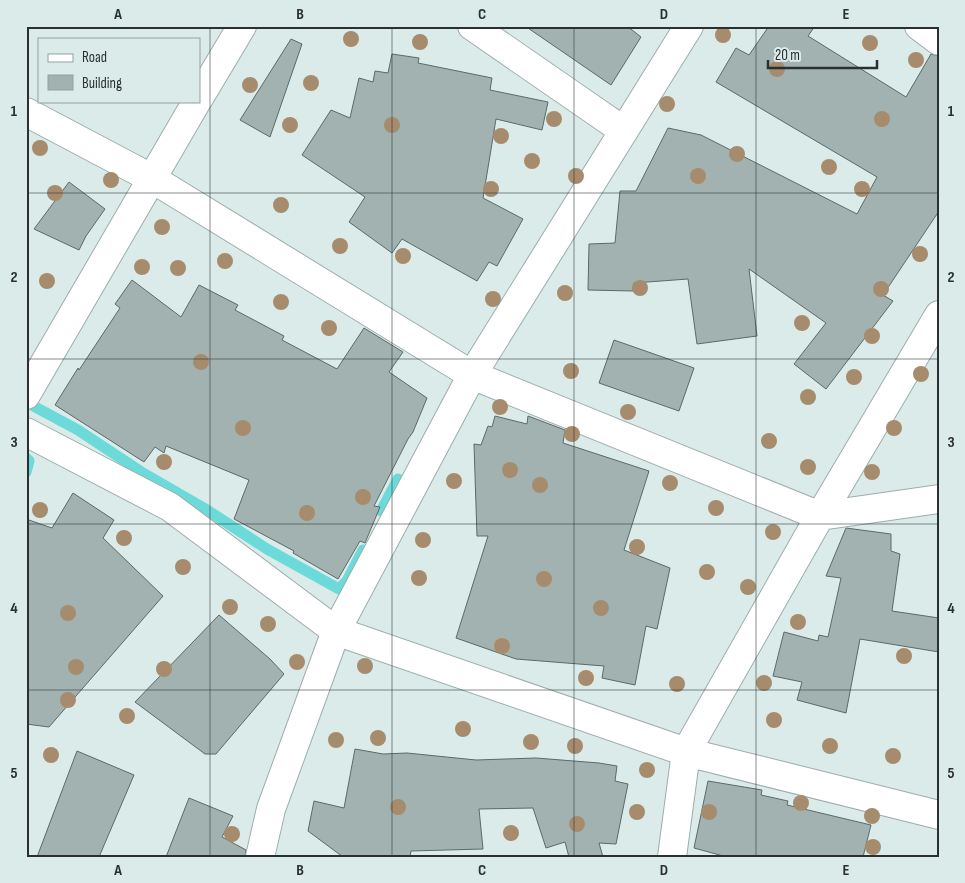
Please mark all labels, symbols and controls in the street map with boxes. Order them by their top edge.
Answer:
text: A [113,5,122,24]
text: B [296,5,304,24]
text: C [478,5,486,24]
text: D [660,5,668,24]
text: E [843,5,850,24]
legend [38,38,200,102]
scale bar [768,38,876,70]
text: 20 m [775,46,800,65]
text: Road [82,48,107,67]
text: Building [82,74,122,93]
text: 1 [11,102,18,121]
text: 1 [948,102,955,121]
text: 2 [10,268,18,287]
text: 2 [947,268,955,287]
text: 3 [10,433,18,452]
text: 3 [947,433,955,452]
text: 4 [10,599,18,618]
text: 4 [947,599,955,618]
text: 5 [10,764,18,783]
text: 5 [947,764,955,783]
text: A [113,861,122,880]
text: B [296,861,304,880]
text: C [478,861,486,880]
text: D [660,861,668,880]
text: E [843,861,850,880]

